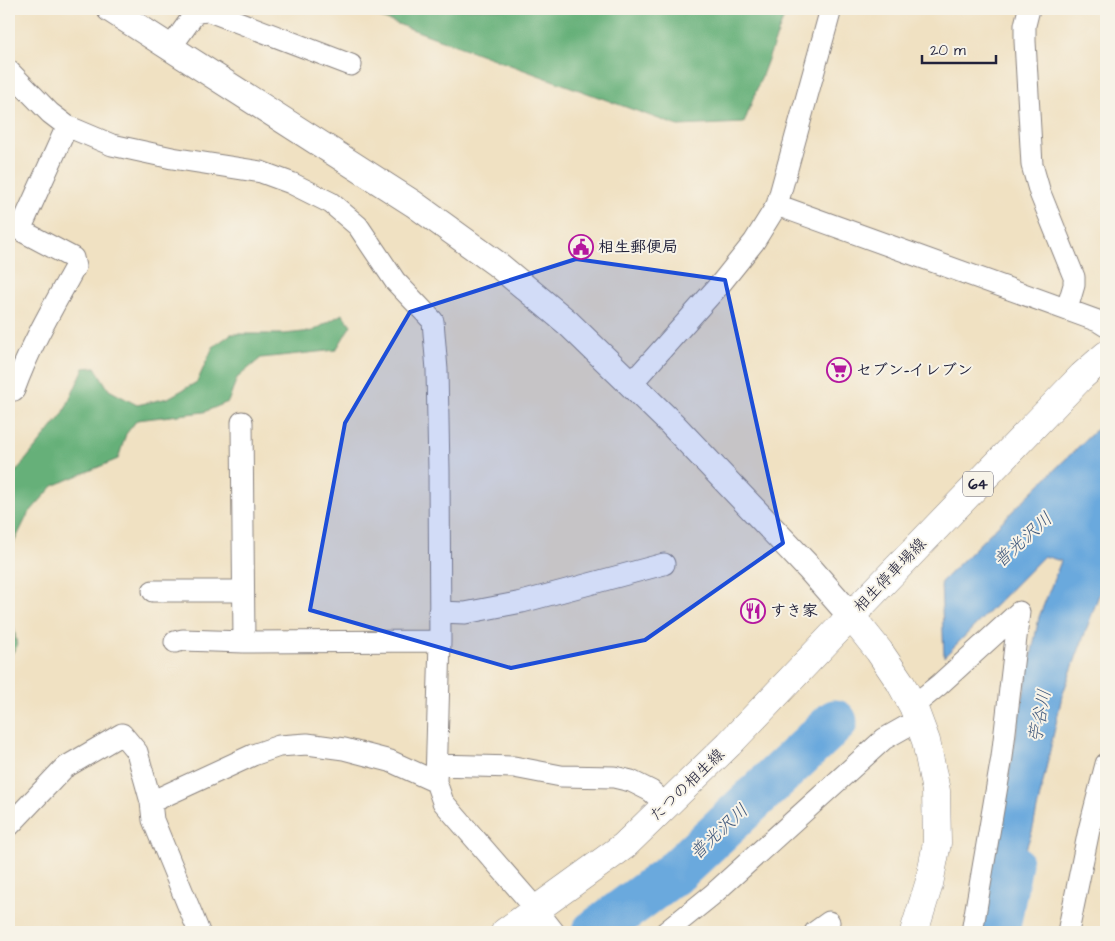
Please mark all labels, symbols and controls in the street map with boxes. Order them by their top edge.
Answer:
scale bar [922,32,996,64]
text: 20 m [930,40,966,61]
public building icon: 相生郵便局 [568,234,594,260]
place label: 相生郵便局 [598,236,678,258]
supermarket icon: セブン-イレブン [826,357,852,383]
place label: セブン-イレブン [856,359,973,381]
road number: 64 [963,472,993,496]
water label: 普光沢川 [988,507,1058,573]
street label: 相生停車場線 [849,533,931,617]
restaurant icon: すき家 [740,598,766,624]
place label: すき家 [770,600,818,622]
water label: 苧谷川 [1023,687,1057,745]
street label: たつの相生線 [645,744,729,826]
water label: 普光沢川 [684,798,754,866]

